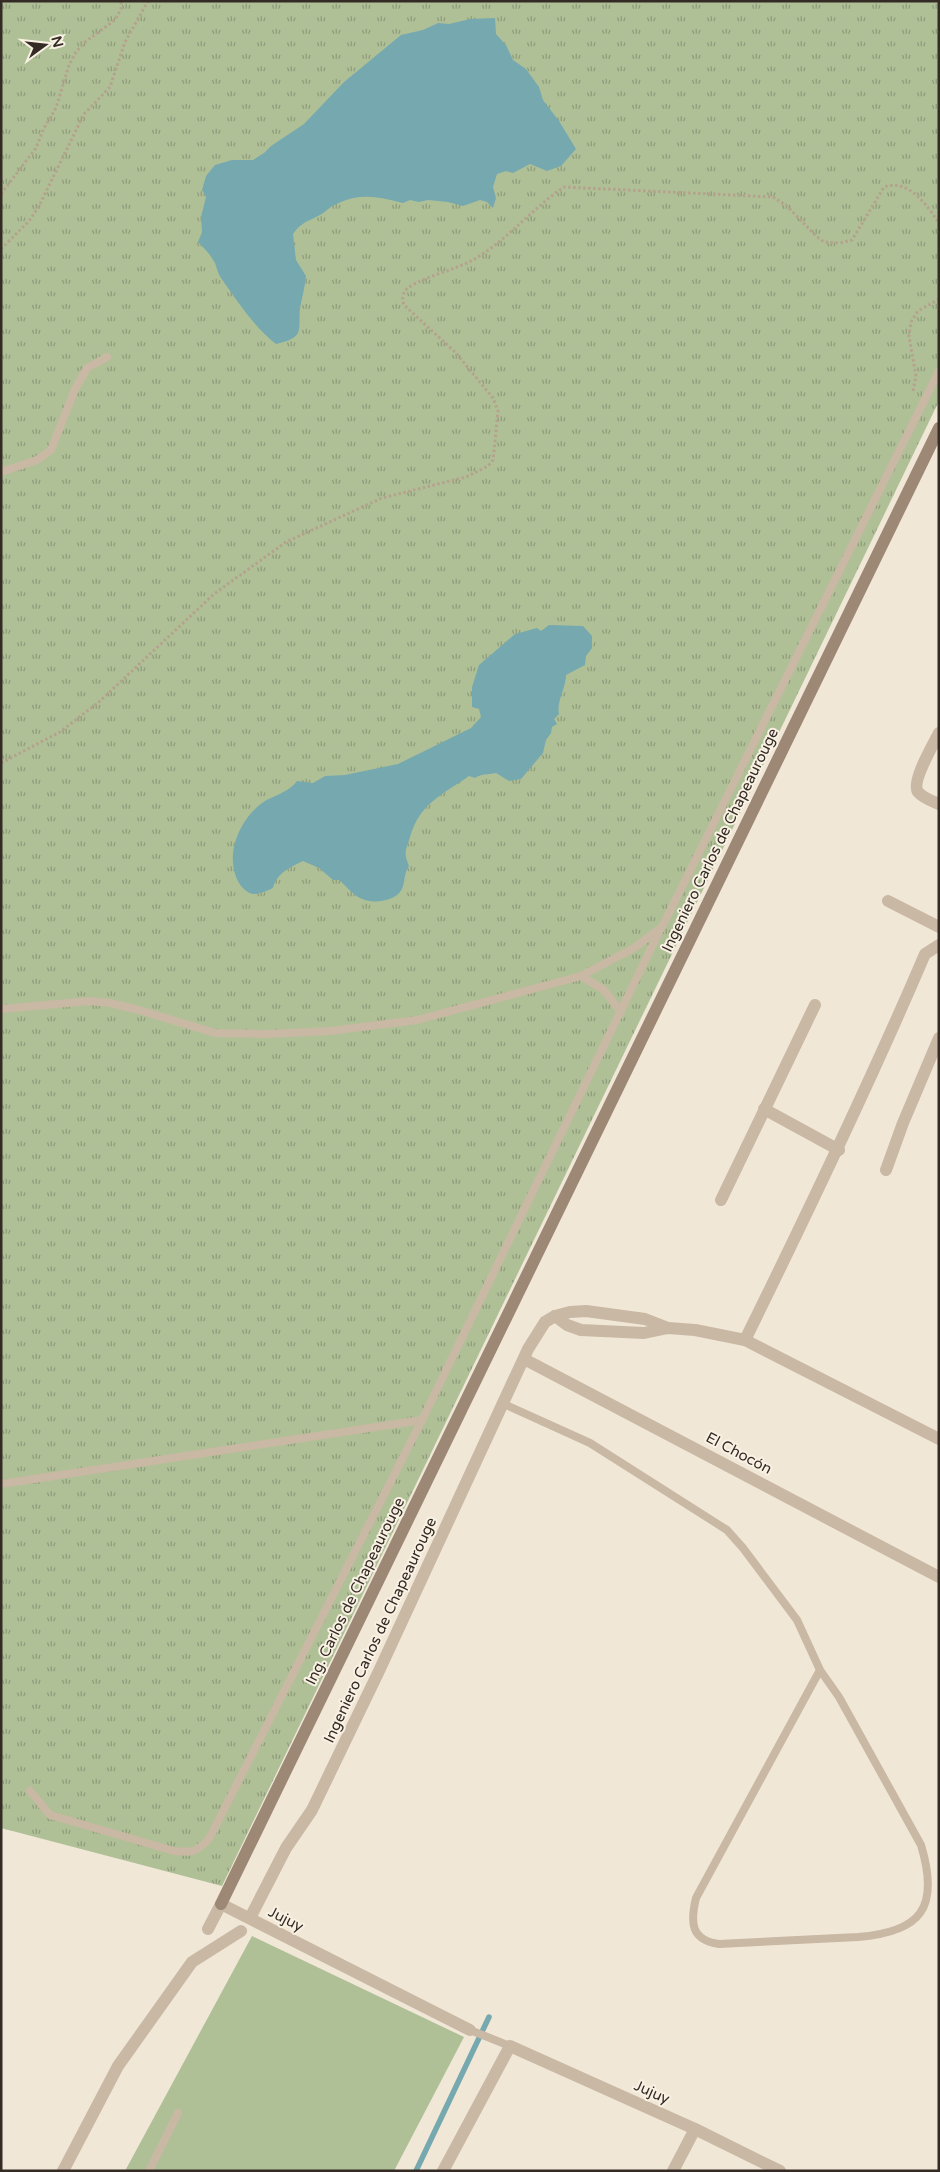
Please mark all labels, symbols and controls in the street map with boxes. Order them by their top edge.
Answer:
north arrow [20,20,70,70]
text: N [47,34,67,49]
street label: Ingeniero Carlos de Chapeaurouge [658,725,782,955]
street label: El Chocón [703,1428,775,1478]
street label: Ing. Carlos de Chapeaurouge [302,1494,408,1688]
street label: Ingeniero Carlos de Chapeaurouge [320,1514,440,1746]
street label: Jujuy [265,1903,307,1935]
street label: Jujuy [631,2076,673,2108]

